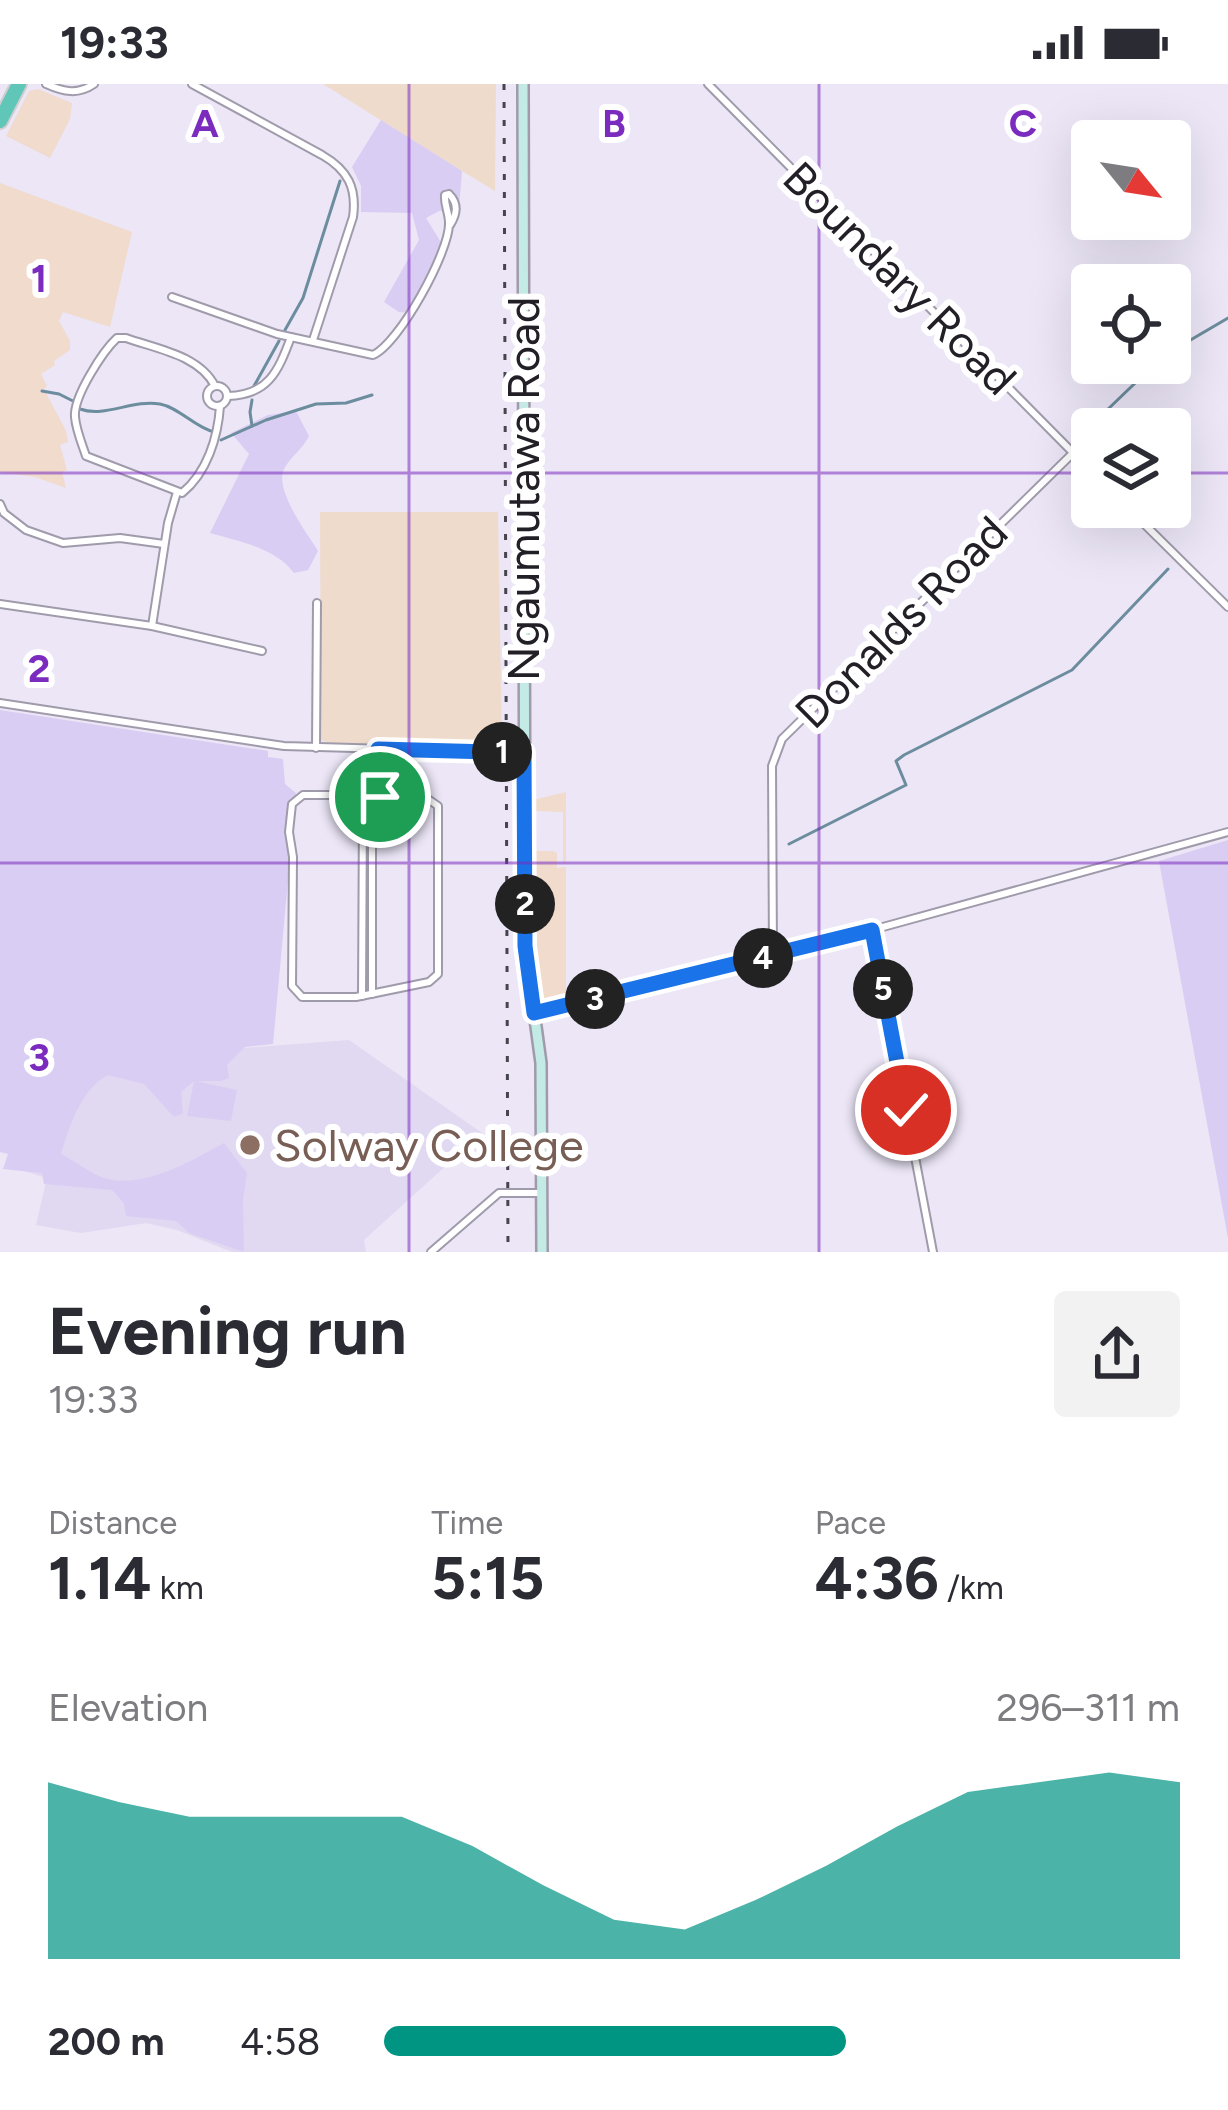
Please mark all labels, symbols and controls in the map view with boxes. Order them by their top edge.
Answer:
text: 19:33 [60,15,169,69]
text: A [191,100,219,147]
text: B [602,100,626,147]
text: C [1009,100,1037,147]
north arrow [1071,120,1191,240]
map controls [1071,120,1191,528]
street label: Boundary Road [772,150,1028,406]
text: 1 [31,255,47,302]
button: locate [1071,264,1191,384]
street label: Ngaumutawa Road [496,297,550,681]
button: layers [1071,408,1191,528]
street label: Donalds Road [784,505,1018,739]
text: 2 [28,645,50,692]
pin: 1 [472,722,532,782]
text: 1 [495,732,509,771]
pin [329,746,431,848]
icon: arrive [347,764,413,830]
pin: 2 [495,874,555,934]
text: 2 [515,884,535,923]
pin: 4 [733,928,793,988]
text: 4 [753,938,773,977]
pin: 5 [853,959,913,1019]
pin: 3 [565,969,625,1029]
text: 5 [873,969,893,1008]
text: 3 [586,979,604,1018]
text: 3 [28,1034,50,1081]
pin [855,1059,957,1161]
icon: check [873,1077,939,1143]
place label: Solway College [274,1118,584,1172]
marker: Solway College [237,1132,263,1158]
text: Evening run [48,1291,407,1371]
button: share [1054,1291,1180,1417]
text: 19:33 [48,1376,138,1423]
text: Distance [48,1503,177,1542]
text: Time [431,1503,503,1542]
text: Pace [815,1503,886,1542]
text: 1.14 [48,1542,152,1614]
text: 5:15 [431,1542,544,1614]
text: 4:36 [815,1542,939,1614]
text: km [152,1568,204,1607]
text: /km [939,1568,1004,1607]
text: Elevation [48,1684,208,1731]
text: 296–311 m [996,1684,1180,1731]
text: 200 m [48,2018,164,2065]
text: 4:58 [240,2018,320,2065]

